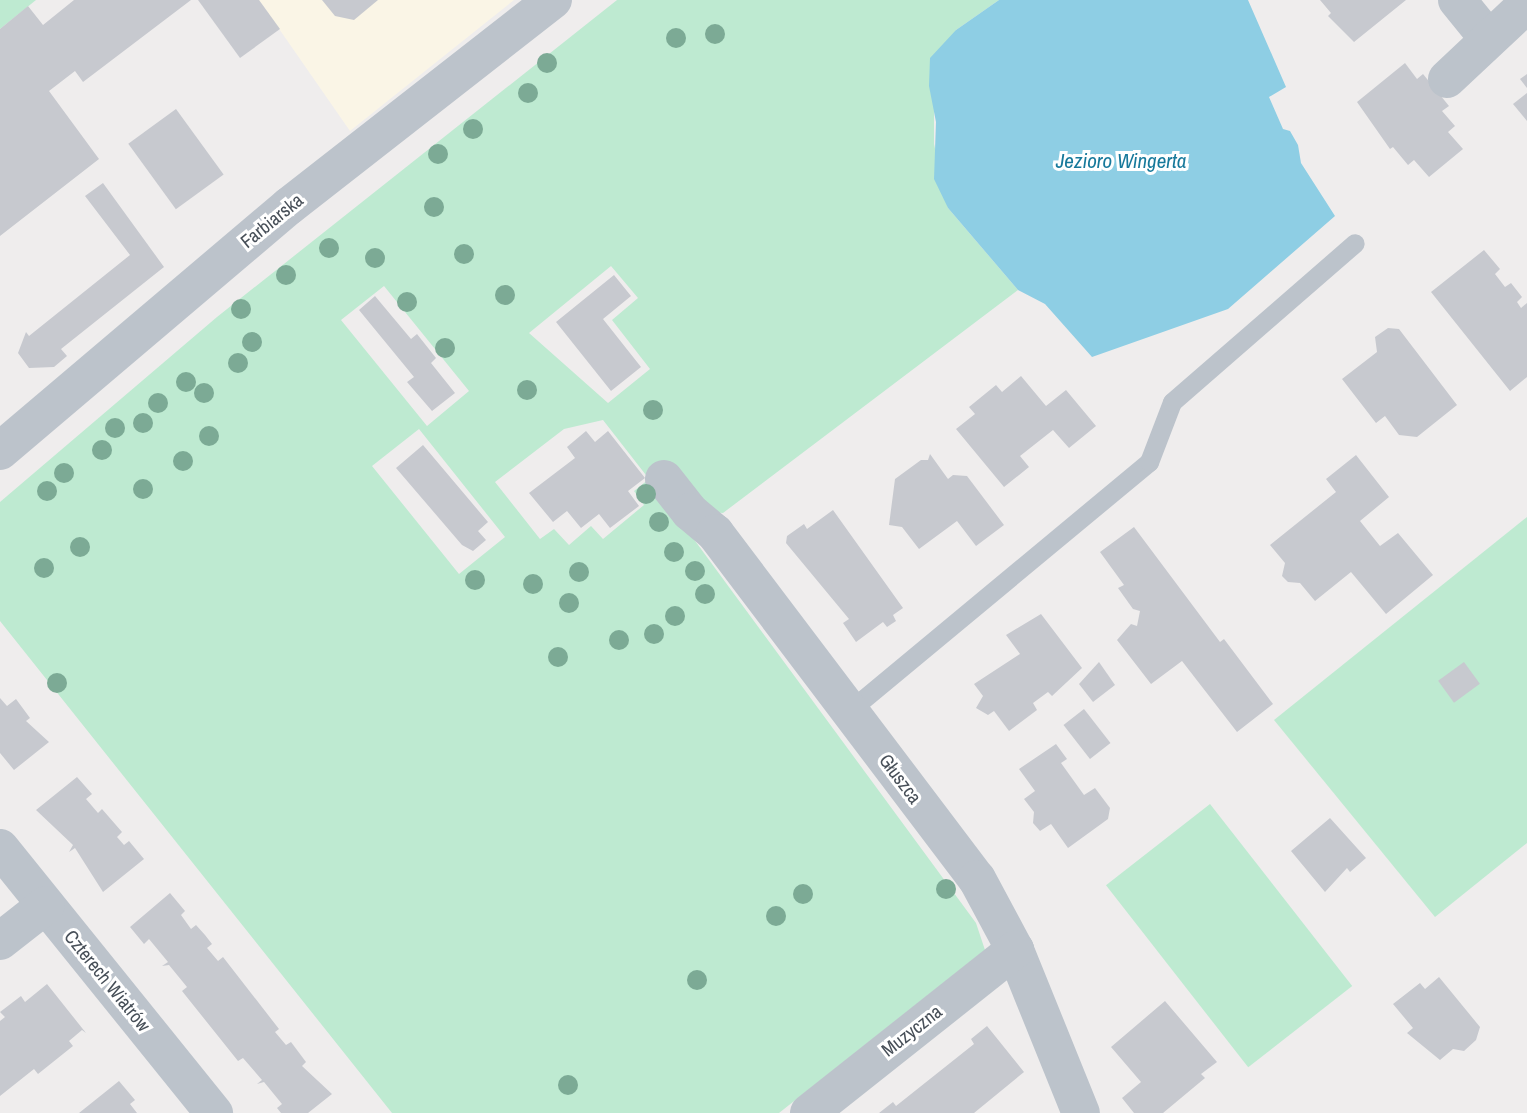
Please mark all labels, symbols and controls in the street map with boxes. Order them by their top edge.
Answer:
water label: Jezioro Wingerta [1056,148,1186,174]
street label: Farbiarska [236,189,308,253]
street label: Głuszca [874,750,926,808]
street label: Czterech Wiatrów [59,926,155,1036]
street label: Muzyczna [877,1000,947,1062]

